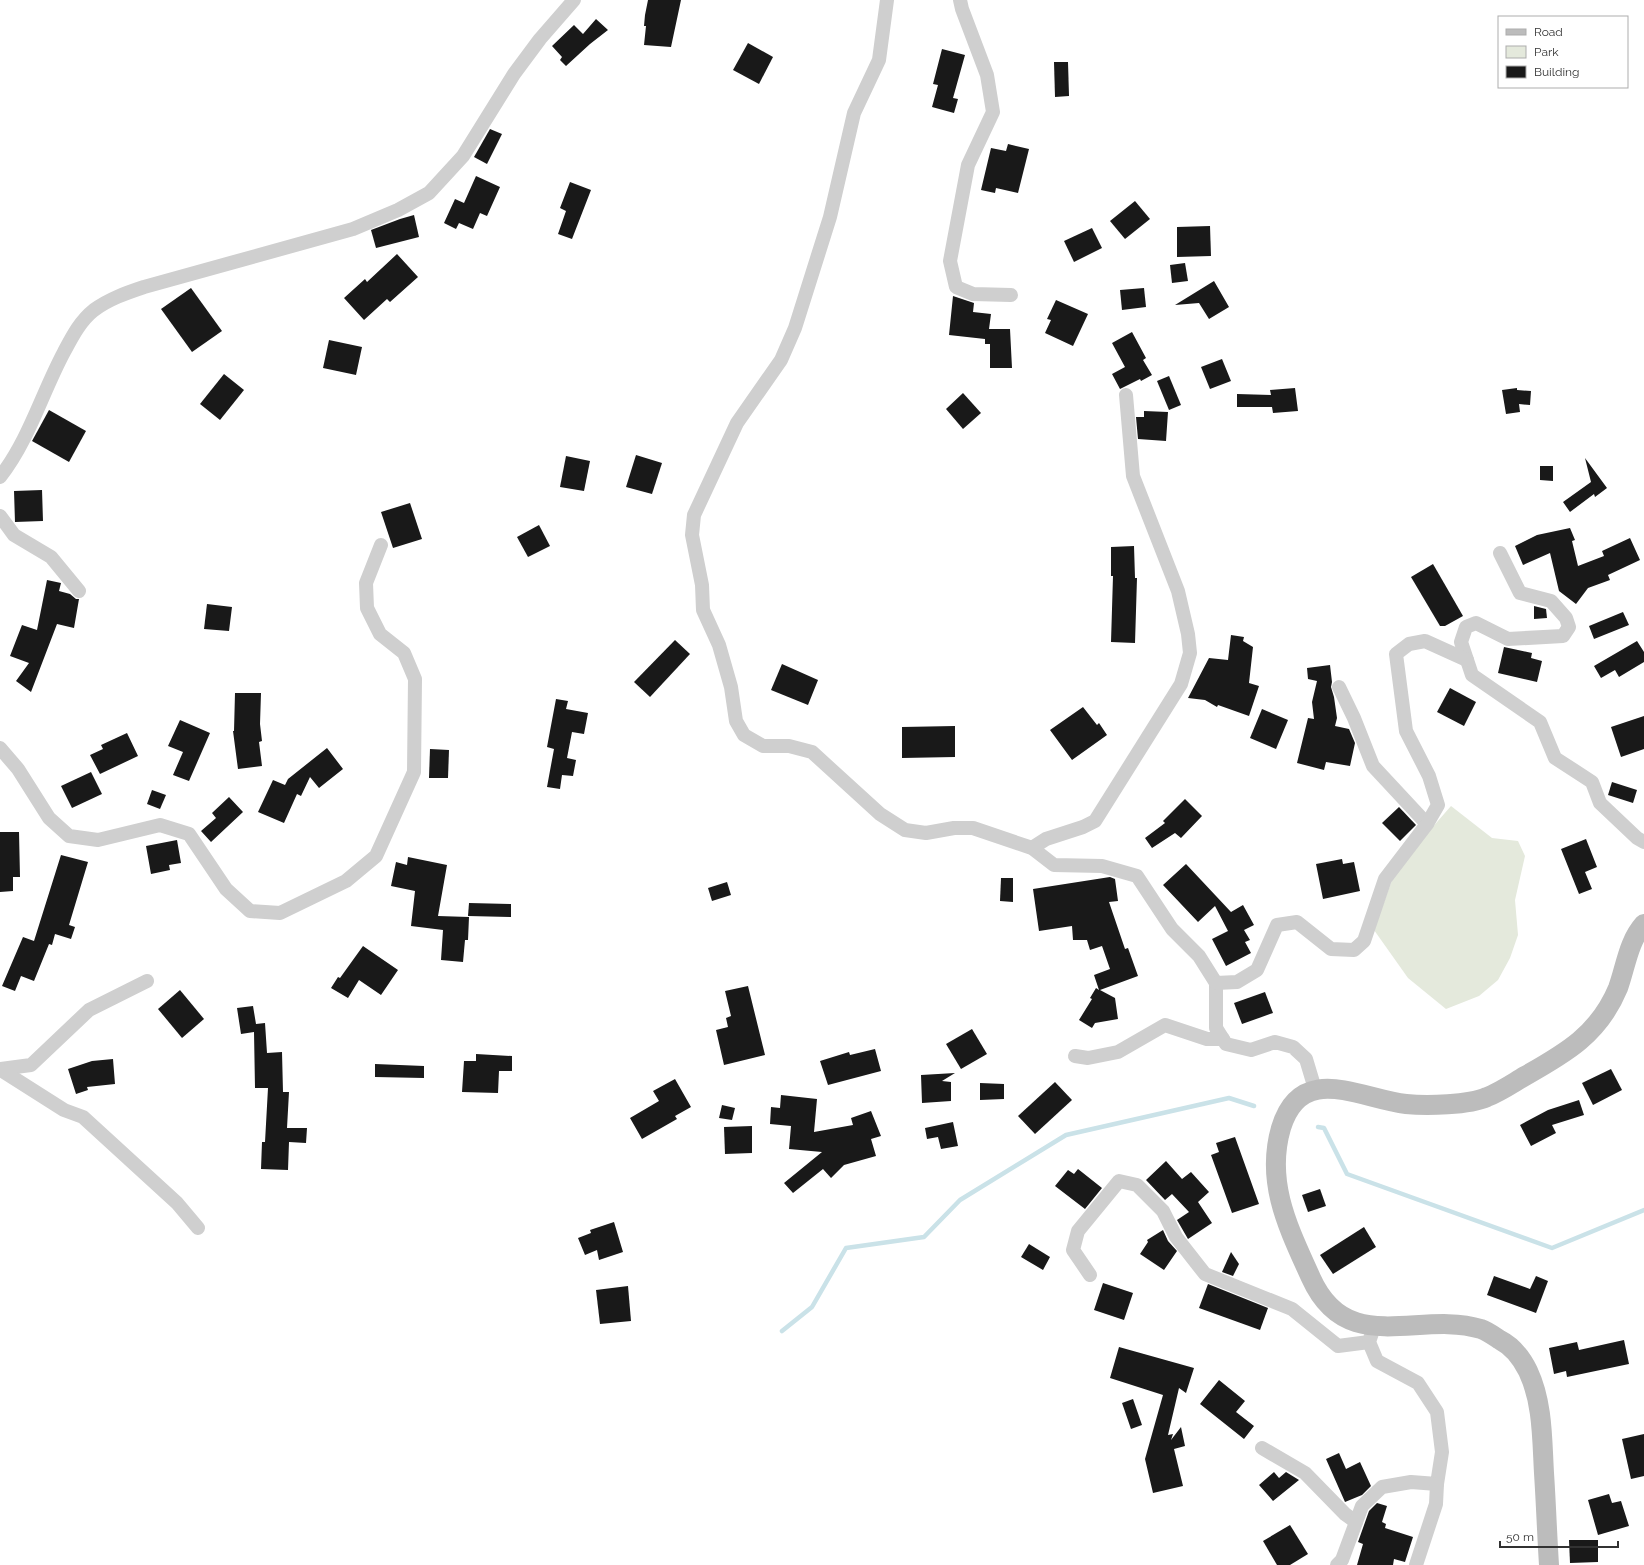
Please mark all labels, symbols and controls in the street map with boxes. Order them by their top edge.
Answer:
legend [1498,16,1628,88]
text: Road [1534,25,1563,39]
text: Park [1534,45,1559,59]
text: Building [1534,65,1580,79]
scale bar [1500,1523,1618,1549]
text: 50 m [1506,1530,1534,1544]

